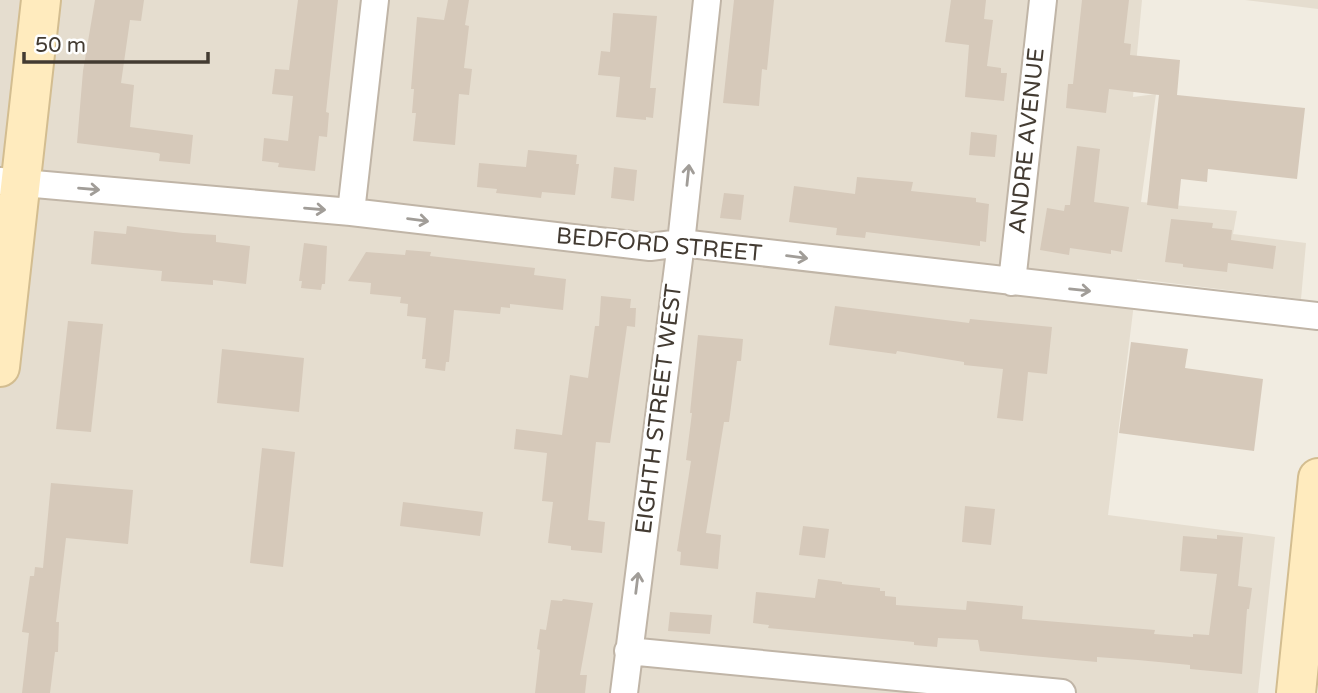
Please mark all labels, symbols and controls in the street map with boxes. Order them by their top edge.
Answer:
scale bar [24,21,208,65]
text: 50 m [35,33,86,58]
street label: ANDRE AVENUE [1003,46,1051,236]
one-way arrow [682,164,695,187]
one-way arrow [77,183,99,196]
one-way arrow [303,203,326,216]
one-way arrow [407,214,429,227]
street label: BEDFORD STREET [555,222,763,268]
one-way arrow [786,250,808,263]
street label: EIGHTH STREET WEST [630,282,688,536]
one-way arrow [1068,283,1091,296]
one-way arrow [630,572,643,595]

